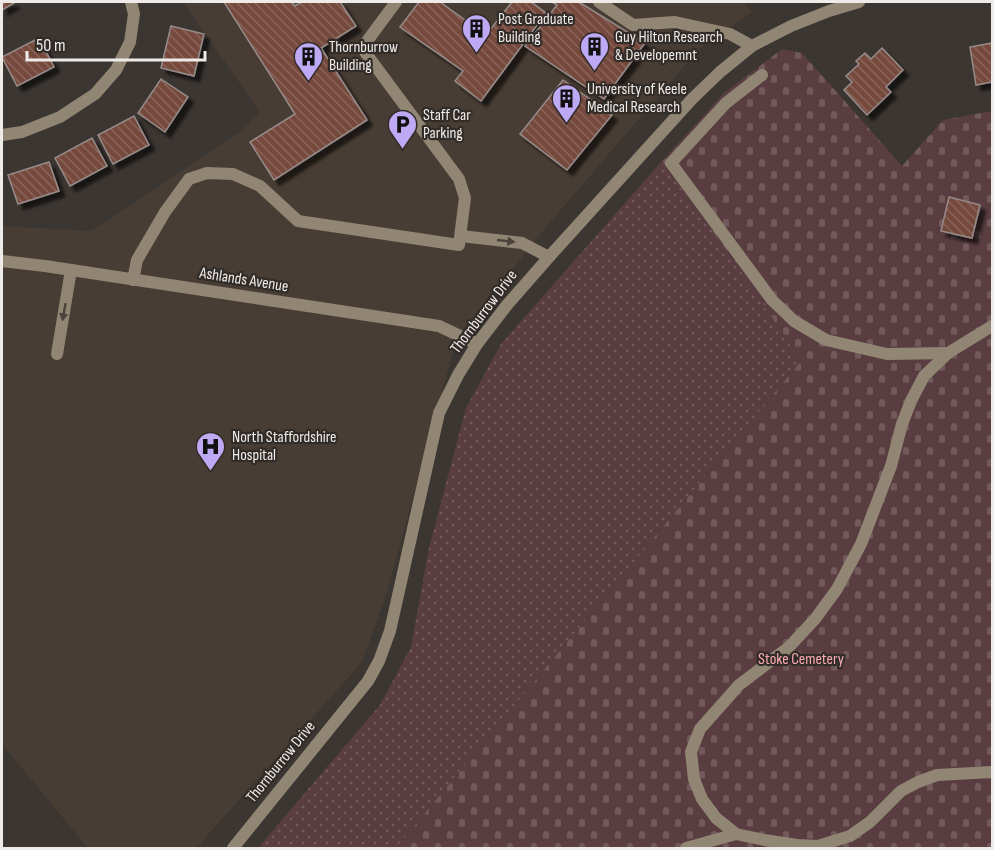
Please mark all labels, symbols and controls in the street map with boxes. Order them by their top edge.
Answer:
place label: Post Graduate Building [498,10,574,47]
building icon: Post Graduate Building [461,12,493,54]
scale bar [27,24,206,62]
place label: Guy Hilton Research & Developemnt [615,28,723,65]
building icon: Guy Hilton Research & Developemnt [578,30,610,72]
text: 50 m [36,35,66,56]
place label: Thornburrow Building [329,38,398,75]
building icon: Thornburrow Building [292,40,324,82]
place label: University of Keele Medical Research [587,80,687,117]
building icon: University of Keele Medical Research [550,82,582,124]
place label: Staff Car Parking [423,106,471,143]
parking icon: Staff Car Parking [386,108,418,150]
one-way arrow [497,236,516,246]
street label: Ashlands Avenue [197,263,290,296]
street label: Thornburrow Drive [446,267,522,357]
one-way arrow [59,303,68,322]
place label: North Staffordshire Hospital [232,428,336,465]
hospital icon: North Staffordshire Hospital [195,430,227,472]
park label: Stoke Cemetery [758,650,844,669]
street label: Thornburrow Drive [242,717,320,807]

